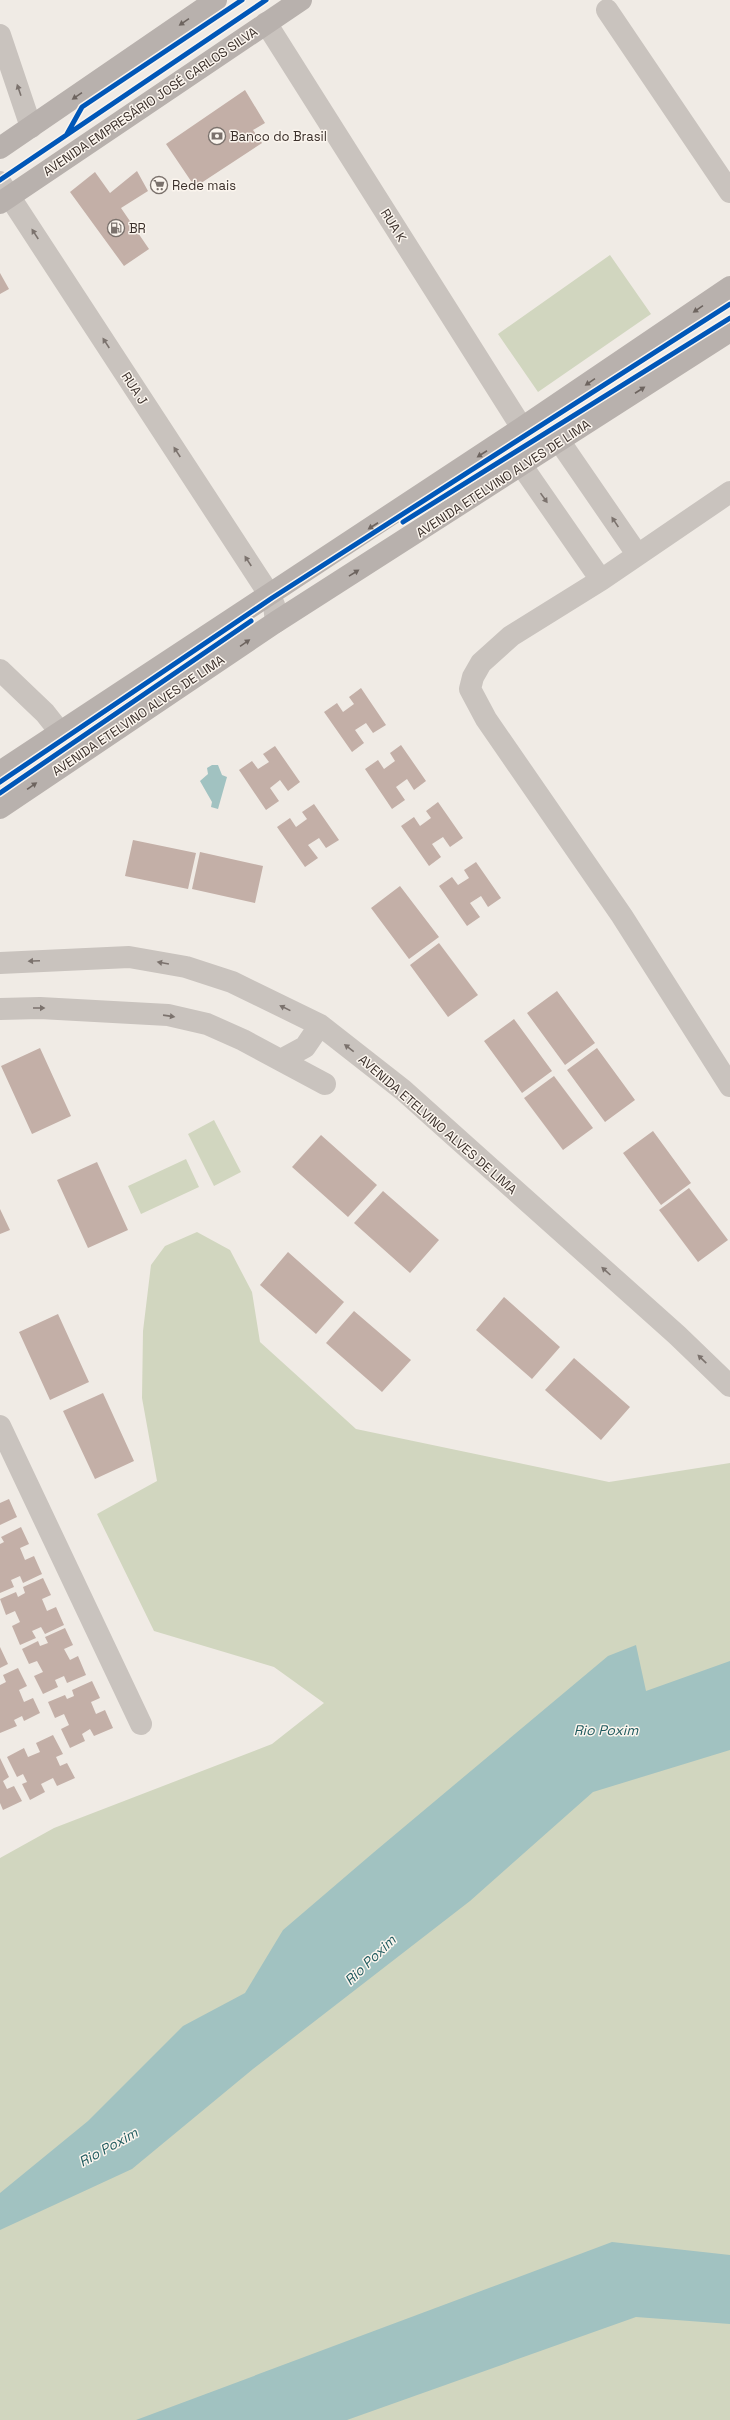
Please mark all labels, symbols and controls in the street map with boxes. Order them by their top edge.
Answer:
one-way arrow [179,18,189,26]
street label: AVENIDA EMPRESÁRIO JOSÉ CARLOS SILVA [40,23,261,180]
one-way arrow [15,84,21,96]
one-way arrow [72,92,82,100]
bank icon: Banco do Brasil [207,126,227,146]
place label: Banco do Brasil [230,128,327,145]
supermarket icon: Rede mais [149,175,169,195]
place label: Rede mais [172,177,236,194]
street label: RUA K [377,206,410,245]
fuel station icon: BR [106,218,126,238]
place label: BR [129,220,146,237]
one-way arrow [31,229,38,240]
one-way arrow [693,305,703,313]
one-way arrow [102,338,110,348]
street label: RUA J [118,369,152,408]
one-way arrow [585,378,595,386]
one-way arrow [634,386,646,393]
street label: AVENIDA ETELVINO ALVES DE LIMA [413,416,594,541]
one-way arrow [173,447,181,457]
one-way arrow [477,450,487,458]
one-way arrow [540,493,548,504]
one-way arrow [611,517,619,527]
one-way arrow [368,522,379,529]
one-way arrow [244,556,252,566]
one-way arrow [348,569,360,576]
one-way arrow [239,639,250,647]
street label: AVENIDA ETELVINO ALVES DE LIMA [49,651,228,780]
one-way arrow [27,782,37,790]
one-way arrow [27,958,40,964]
one-way arrow [157,960,170,966]
one-way arrow [33,1005,46,1011]
one-way arrow [279,1005,290,1011]
one-way arrow [163,1013,175,1019]
one-way arrow [344,1044,355,1052]
street label: AVENIDA ETELVINO ALVES DE LIMA [355,1051,520,1198]
one-way arrow [600,1267,611,1276]
one-way arrow [697,1354,707,1364]
water label: Rio Poxim [574,1721,639,1739]
water label: Rio Poxim [340,1930,400,1989]
water label: Rio Poxim [75,2123,141,2171]

